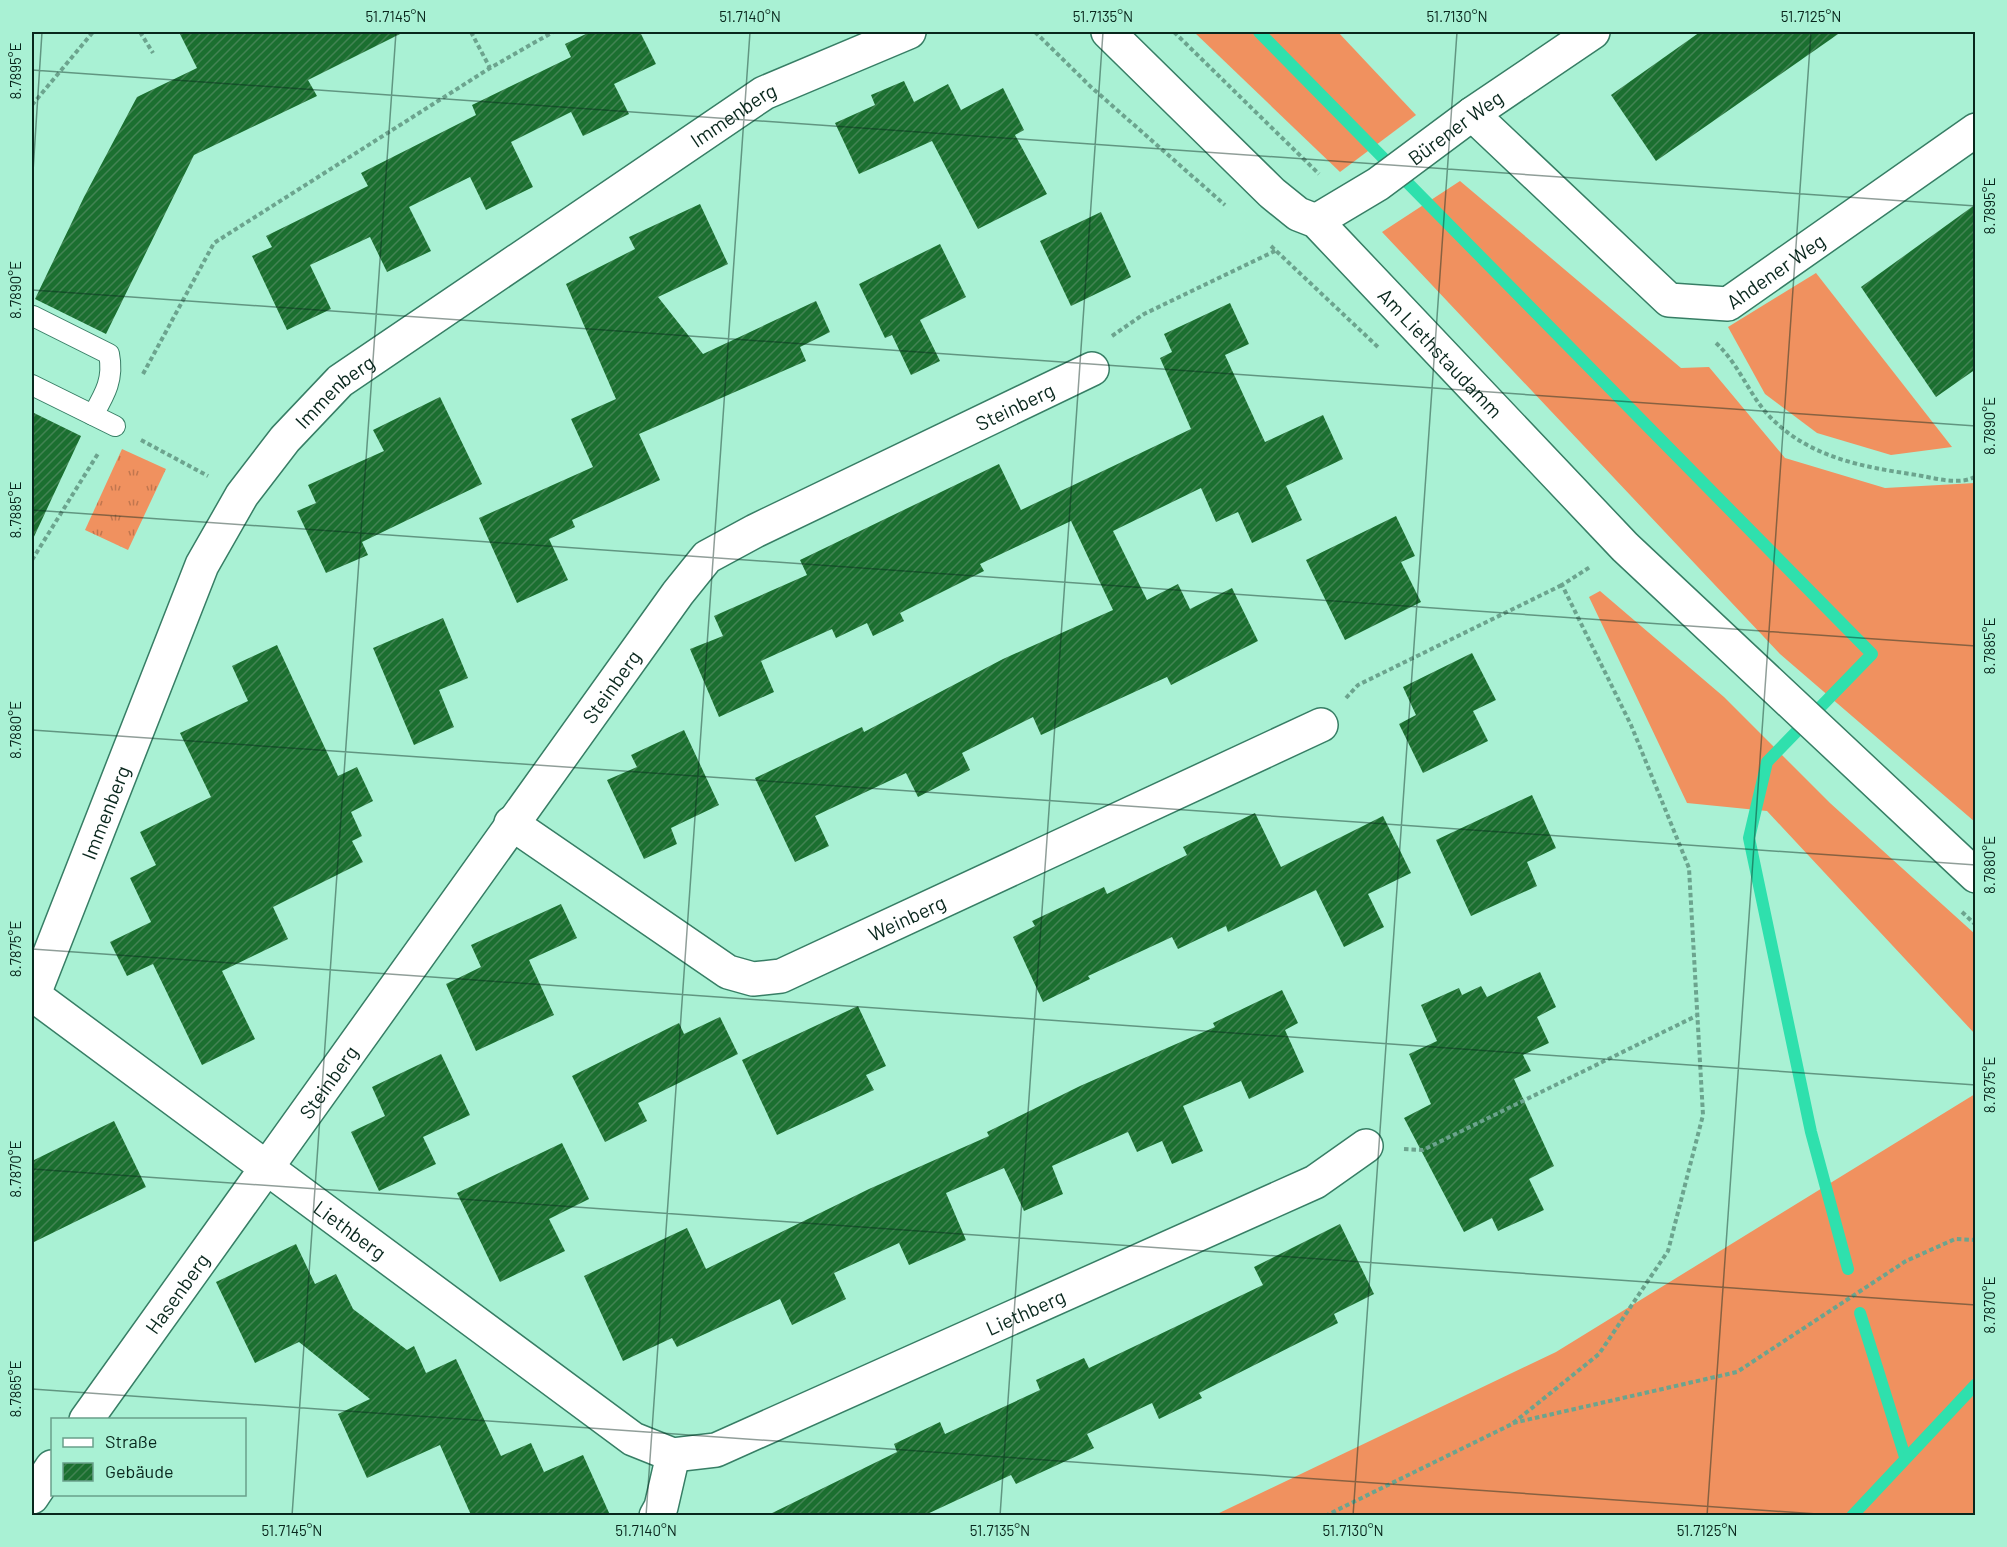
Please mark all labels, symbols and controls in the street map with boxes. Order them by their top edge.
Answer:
text: 51.7145°N [366,7,426,25]
text: 51.7140°N [719,7,781,25]
text: 51.7135°N [1073,7,1133,25]
text: 51.7130°N [1426,7,1488,25]
text: 51.7125°N [1781,7,1841,25]
text: 8.7895°E [6,42,24,100]
street label: Immenberg [685,77,780,152]
street label: Bürener Weg [1403,85,1507,170]
text: 8.7895°E [1980,177,1998,235]
street label: Ahdener Weg [1721,228,1829,314]
text: 8.7890°E [6,261,24,319]
street label: Am Liethstaudamm [1374,283,1508,423]
street label: Immenberg [290,349,379,433]
street label: Steinberg [971,377,1058,435]
text: 8.7890°E [1980,397,1998,455]
text: 8.7885°E [6,481,24,539]
text: 8.7885°E [1980,617,1998,675]
street label: Steinberg [577,645,645,728]
text: 8.7880°E [6,701,24,759]
street label: Immenberg [76,762,134,863]
text: 8.7880°E [1980,836,1998,894]
street label: Weinberg [864,889,949,946]
text: 8.7875°E [6,921,24,977]
street label: Steinberg [294,1040,362,1123]
text: 8.7875°E [1980,1057,1998,1113]
text: 8.7870°E [6,1140,24,1198]
street label: Liethberg [309,1195,391,1264]
street label: Hasenberg [140,1248,214,1338]
text: 8.7870°E [1980,1276,1998,1334]
street label: Liethberg [982,1283,1069,1340]
text: 8.7865°E [6,1360,24,1418]
legend [51,1418,246,1496]
text: Straße [105,1430,157,1452]
text: Gebäude [105,1460,174,1482]
text: 51.7145°N [262,1521,322,1539]
text: 51.7140°N [615,1521,677,1539]
text: 51.7135°N [970,1521,1030,1539]
text: 51.7130°N [1322,1521,1384,1539]
text: 51.7125°N [1677,1521,1737,1539]

